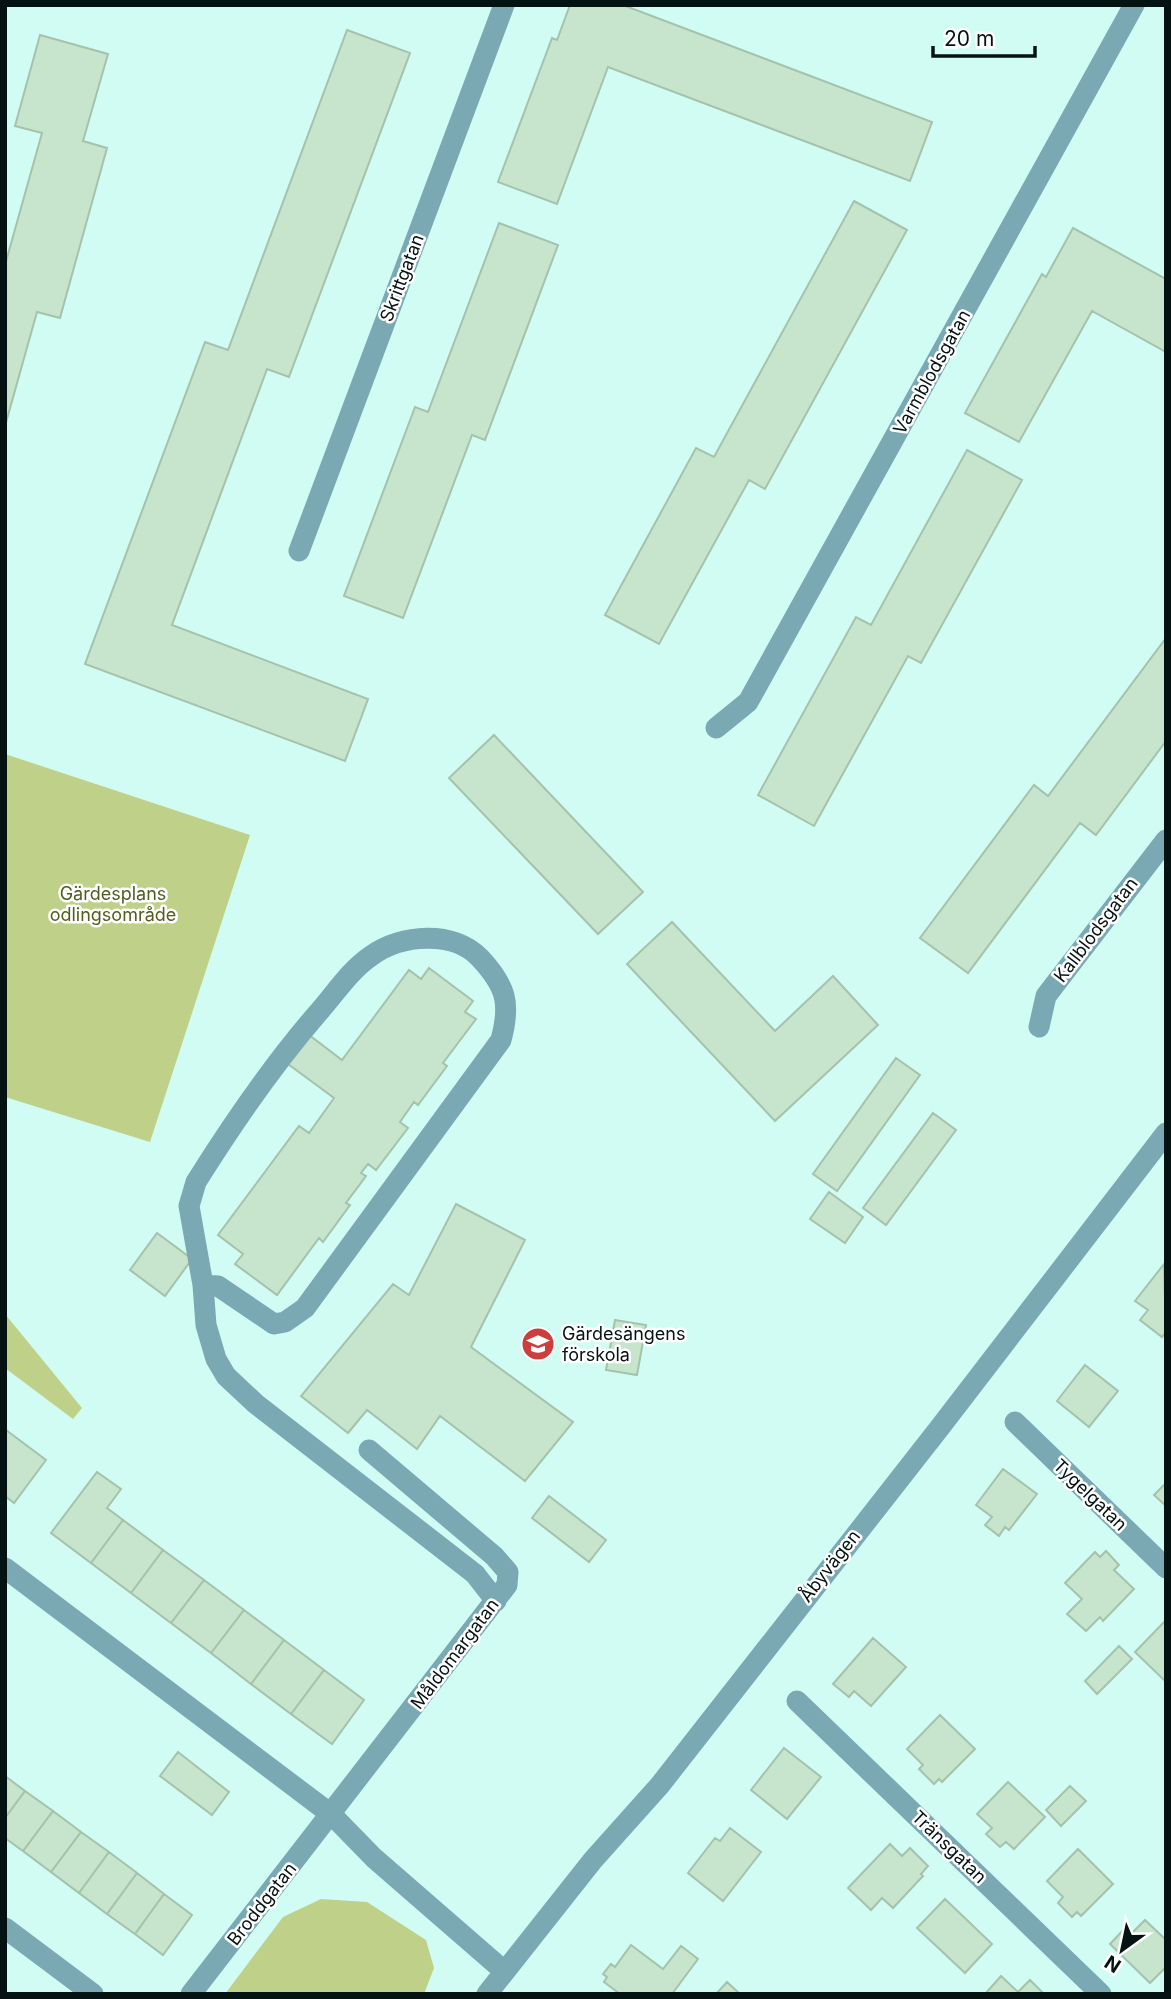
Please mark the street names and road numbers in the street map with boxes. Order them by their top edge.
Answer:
street label: Skrittgatan [375,231,428,324]
street label: Varmblodsgatan [889,306,974,438]
street label: Kallblodsgatan [1049,873,1142,986]
street label: Tygelgatan [1049,1454,1131,1535]
street label: Åbyvägen [793,1524,864,1606]
street label: Måldomargatan [406,1594,503,1713]
street label: Tränsgatan [908,1806,991,1887]
street label: Broddgatan [223,1858,300,1949]

